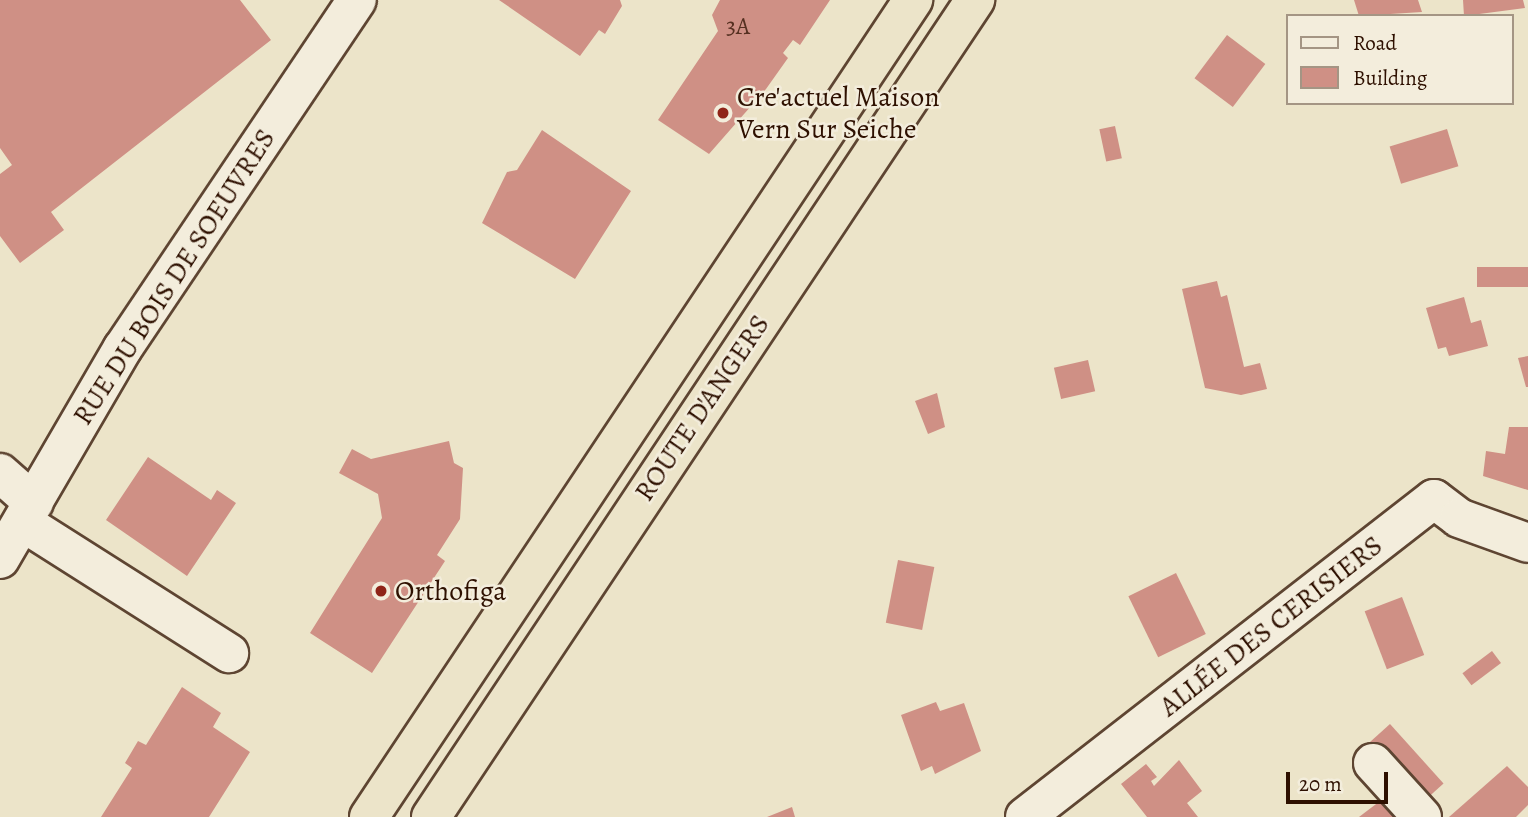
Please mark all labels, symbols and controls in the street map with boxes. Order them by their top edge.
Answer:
house number: 3A [726,13,750,41]
legend [1286,14,1514,105]
text: Road [1353,29,1397,57]
text: Building [1353,64,1427,92]
place label: Cre'actuel Maison Vern Sur Seiche [737,80,940,146]
marker: Cre'actuel Maison Vern Sur Seiche [715,105,731,121]
street label: RUE DU BOIS DE SOEUVRES [66,123,282,431]
street label: ROUTE D'ANGERS [627,309,777,507]
street label: ALLÉE DES CERISIERS [1153,529,1389,723]
place label: Orthofiga [395,574,506,608]
marker: Orthofiga [373,583,389,599]
scale bar [1290,758,1392,802]
text: 20 m [1299,770,1342,798]

